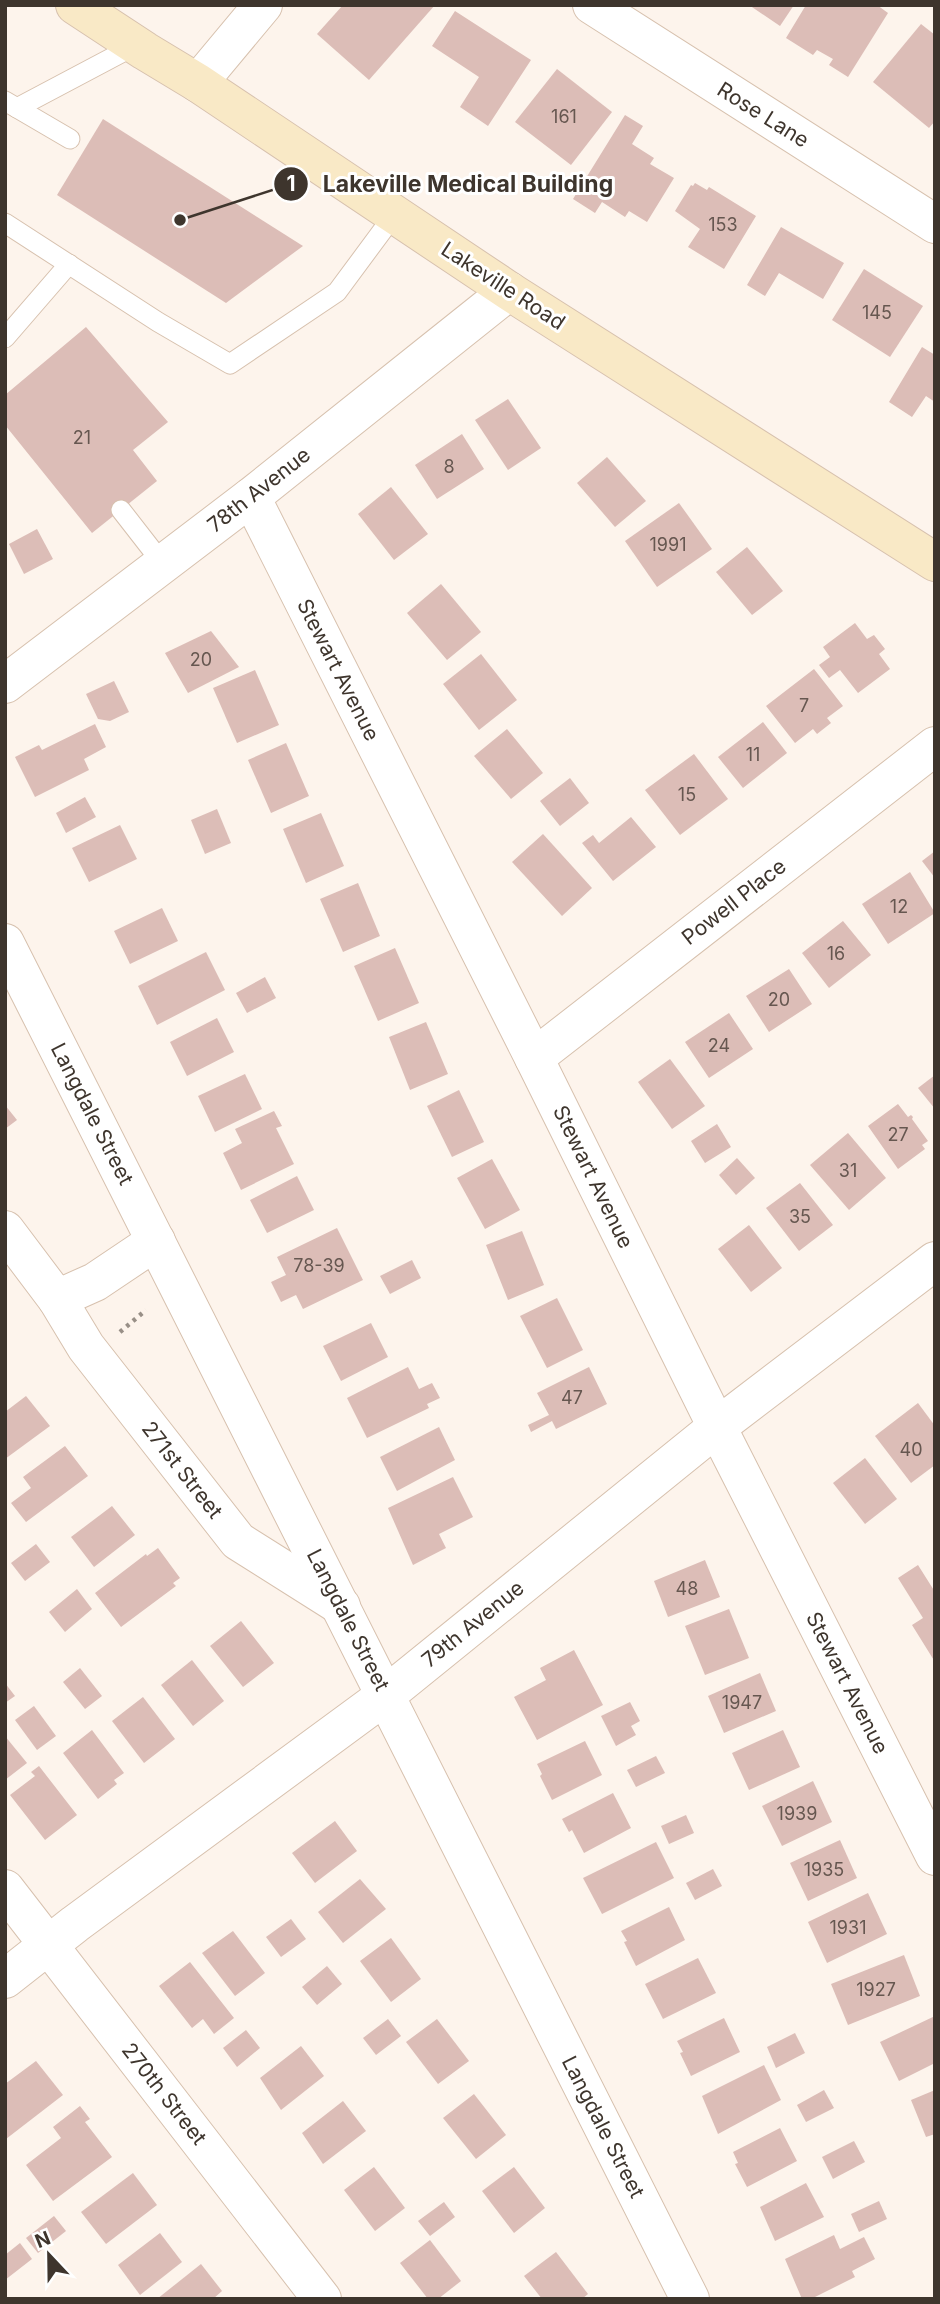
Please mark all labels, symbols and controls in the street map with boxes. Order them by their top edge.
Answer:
street label: Rose Lane [713,77,814,153]
house number: 161 [551,106,577,127]
callout: Lakeville Medical Building [273,162,627,206]
text: Lakeville Medical Building [323,170,613,198]
text: 1 [286,171,296,196]
house number: 153 [708,214,738,235]
street label: Lakeville Road [437,236,570,335]
house number: 145 [862,302,892,323]
house number: 21 [73,427,91,448]
street label: 78th Avenue [202,442,315,537]
house number: 8 [443,456,455,477]
house number: 1991 [650,534,686,555]
street label: Stewart Avenue [292,595,385,745]
house number: 20 [190,649,212,670]
house number: 7 [799,695,809,716]
house number: 11 [746,744,760,765]
house number: 15 [678,784,696,805]
street label: Powell Place [677,853,791,950]
house number: 12 [890,896,908,917]
house number: 16 [827,943,845,964]
house number: 20 [768,989,790,1010]
house number: 24 [708,1035,730,1056]
street label: Langdale Street [46,1039,139,1189]
street label: Stewart Avenue [548,1101,639,1252]
house number: 27 [887,1124,909,1145]
house number: 31 [839,1160,857,1181]
house number: 35 [789,1206,811,1227]
house number: 78-39 [293,1255,345,1276]
house number: 47 [561,1387,583,1408]
street label: 271st Street [137,1416,228,1523]
house number: 40 [900,1439,922,1460]
street label: Langdale Street [302,1545,395,1695]
street label: 79th Avenue [417,1575,529,1672]
house number: 48 [676,1578,698,1599]
street label: Stewart Avenue [801,1608,894,1758]
house number: 1947 [722,1692,762,1713]
house number: 1939 [777,1803,817,1824]
house number: 1935 [804,1859,844,1880]
house number: 1931 [830,1917,866,1938]
house number: 1927 [856,1979,896,2000]
street label: 270th Street [117,2038,212,2150]
street label: Langdale Street [557,2052,650,2202]
north arrow [14,2220,84,2290]
text: N [32,2226,54,2253]

